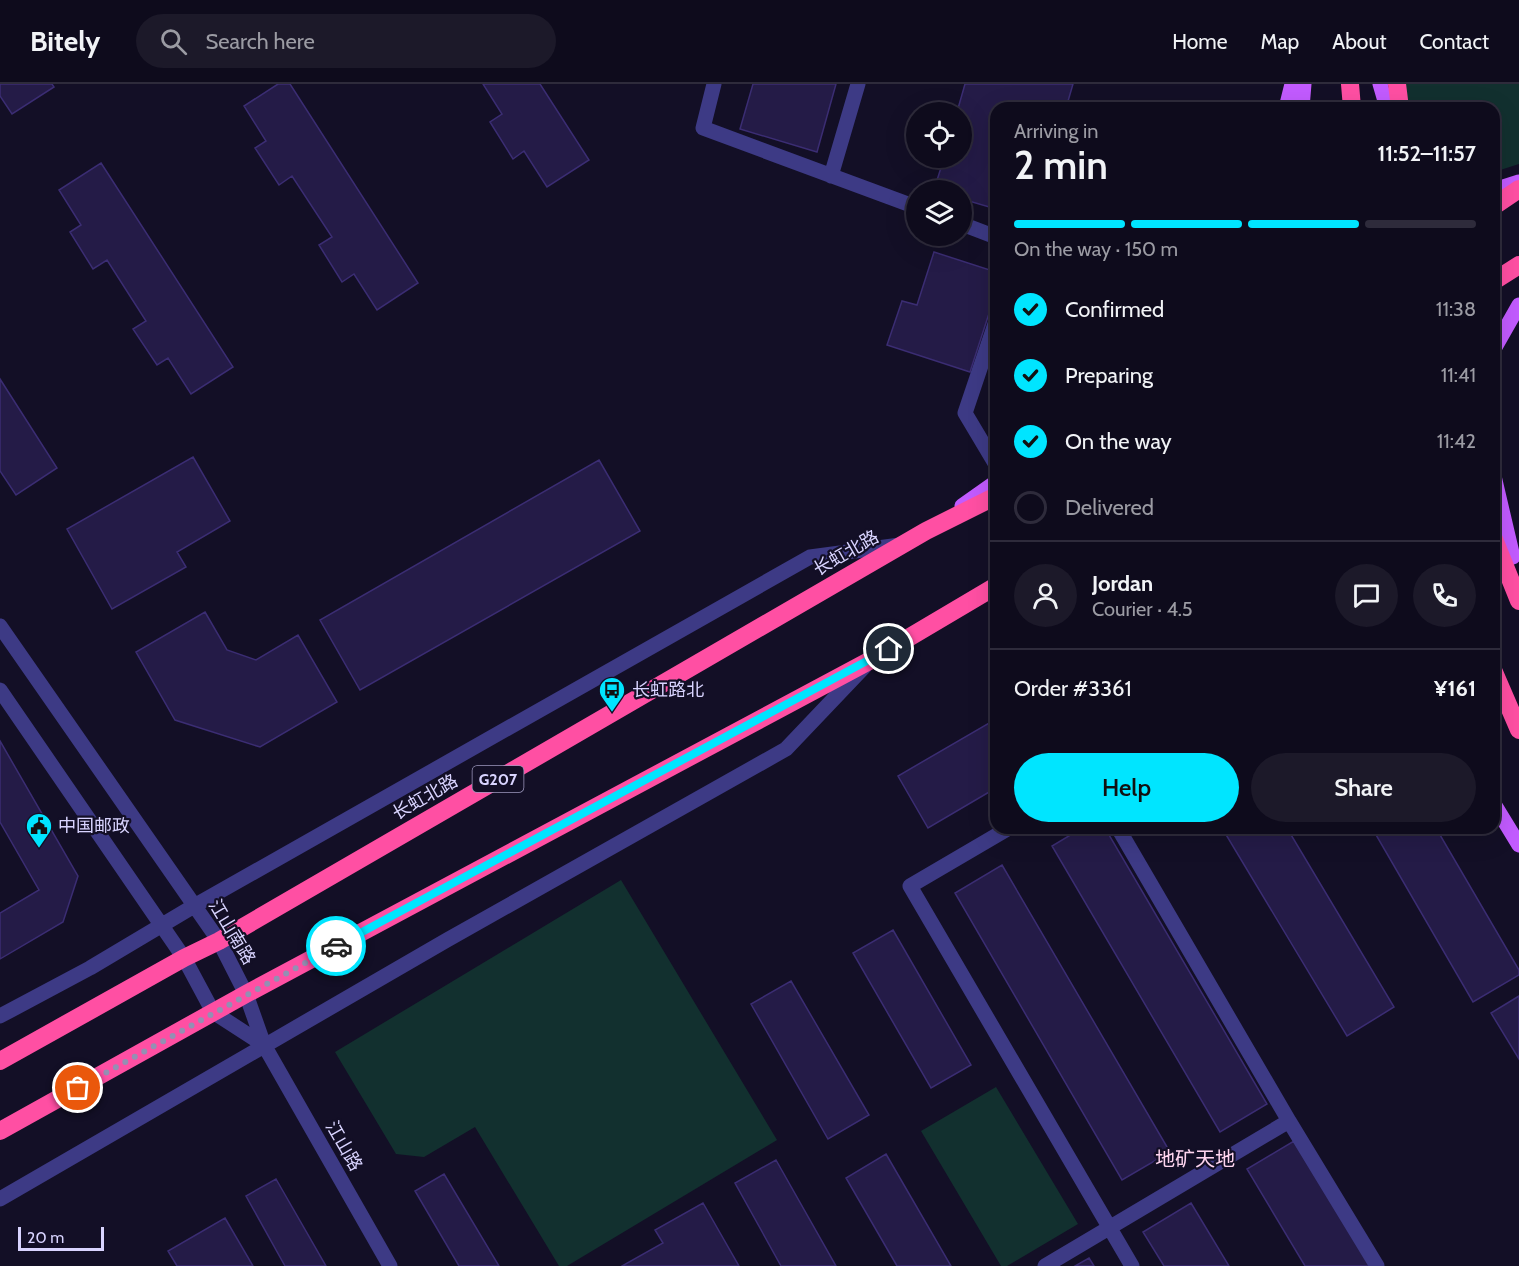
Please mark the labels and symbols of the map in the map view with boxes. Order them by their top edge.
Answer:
street label: 长虹北路 [809,525,883,581]
pin [863,623,914,674]
bus stop icon: 长虹路北 [597,675,627,713]
place label: 长虹路北 [632,679,704,701]
road number: G207 [472,766,524,792]
street label: 长虹北路 [388,769,462,825]
public building icon: 中国邮政 [24,811,54,849]
place label: 中国邮政 [58,815,130,837]
street label: 江山南路 [204,895,260,969]
courier [306,916,366,976]
pin [52,1062,103,1113]
street label: 江山路 [321,1117,367,1175]
district label: 地矿天地 [1155,1147,1235,1171]
scale bar [18,1224,104,1252]

